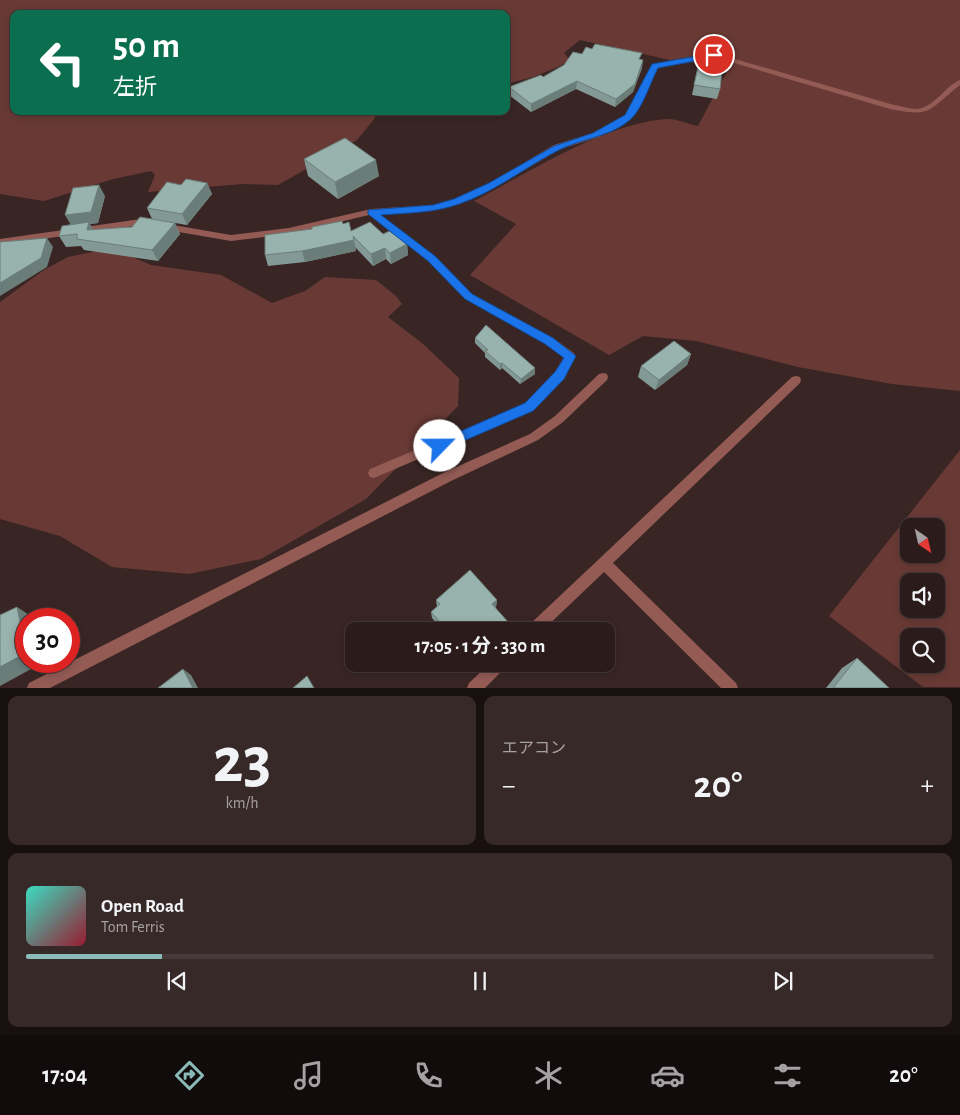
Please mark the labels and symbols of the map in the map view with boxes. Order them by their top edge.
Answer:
pin [693,34,735,76]
position arrow [413,419,465,471]
north arrow [900,518,945,562]
speed limit sign: 30 [15,608,80,673]

